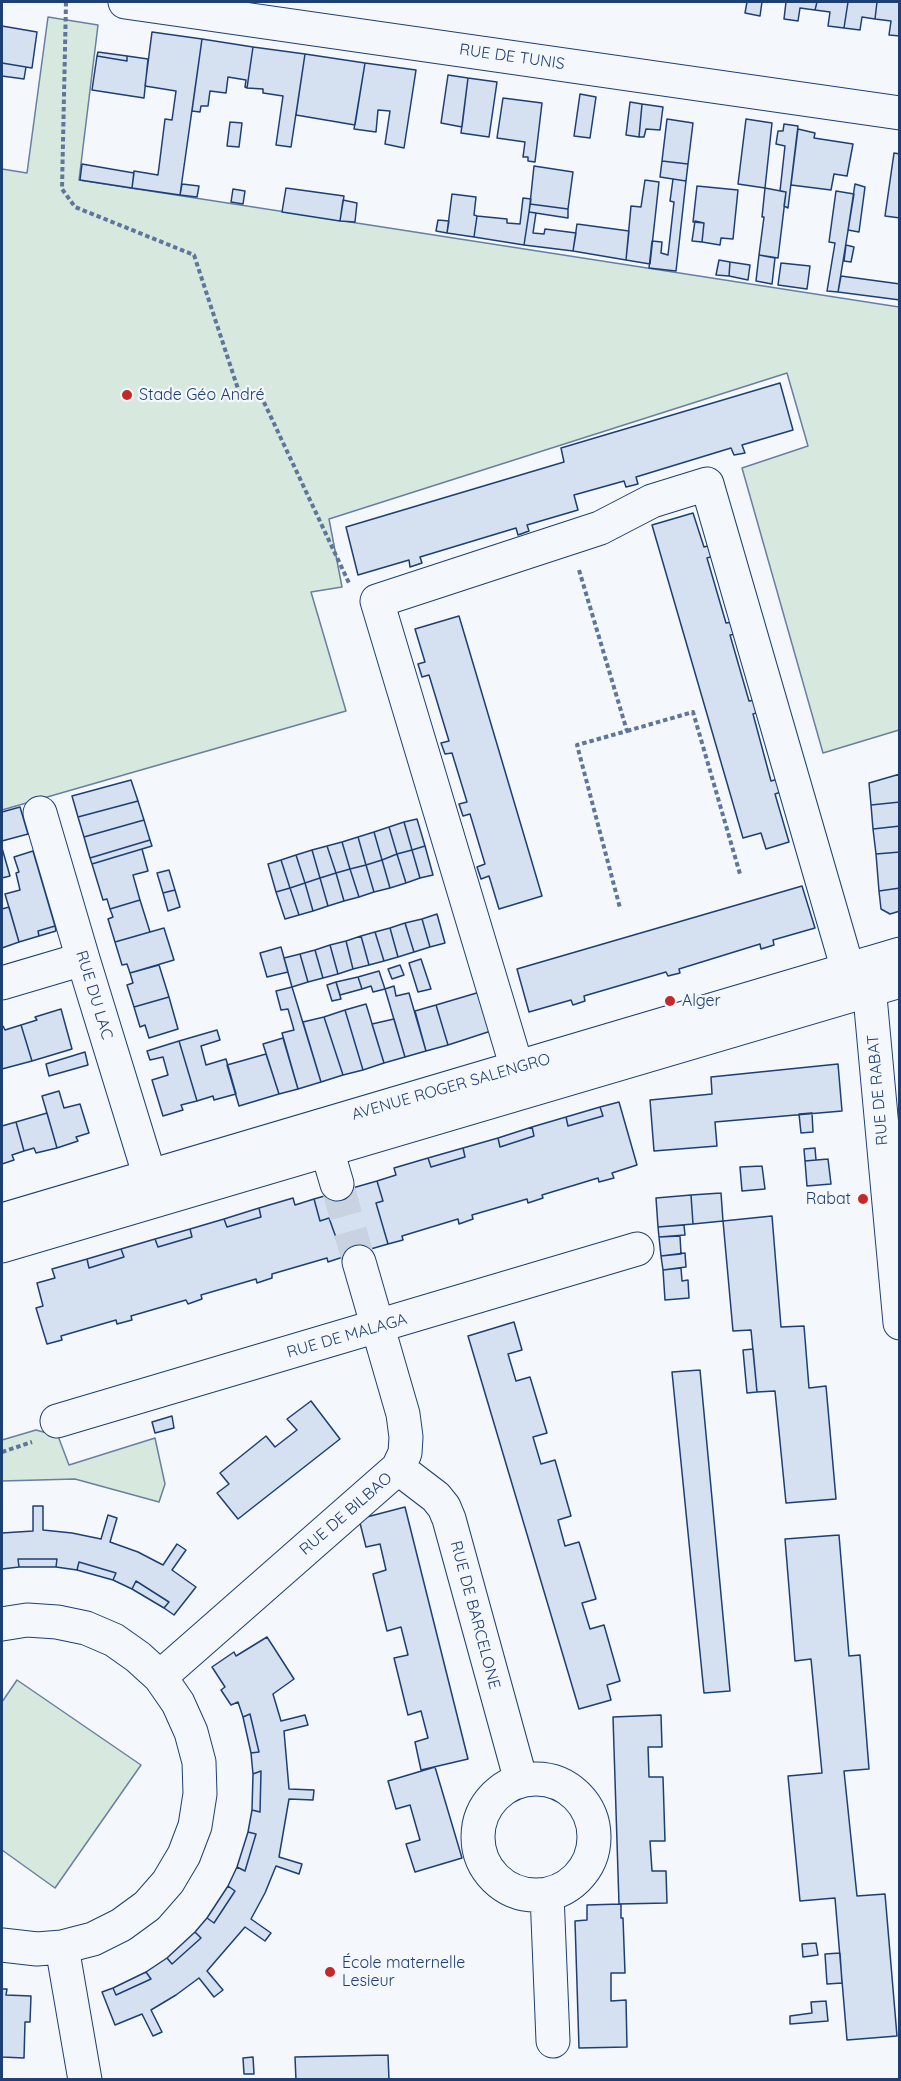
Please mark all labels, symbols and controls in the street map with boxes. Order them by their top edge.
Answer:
street label: RUE DE TUNIS [458,40,566,74]
place label: Stade Géo André [139,385,265,405]
marker: Stade Géo André [120,388,134,402]
street label: RUE DU LAC [71,948,117,1042]
place label: Alger [682,991,721,1011]
marker: Alger [663,994,677,1008]
street label: RUE DE RABAT [864,1034,892,1146]
street label: AVENUE ROGER SALENGRO [349,1049,553,1125]
place label: Rabat [806,1189,851,1209]
marker: Rabat [856,1192,870,1206]
street label: RUE DE MALAGA [285,1310,409,1362]
street label: RUE DE BILBAO [296,1469,396,1559]
street label: RUE DE BARCELONE [446,1539,504,1691]
place label: École maternelle Lesieur [342,1953,465,1991]
marker: École maternelle Lesieur [323,1965,337,1979]

